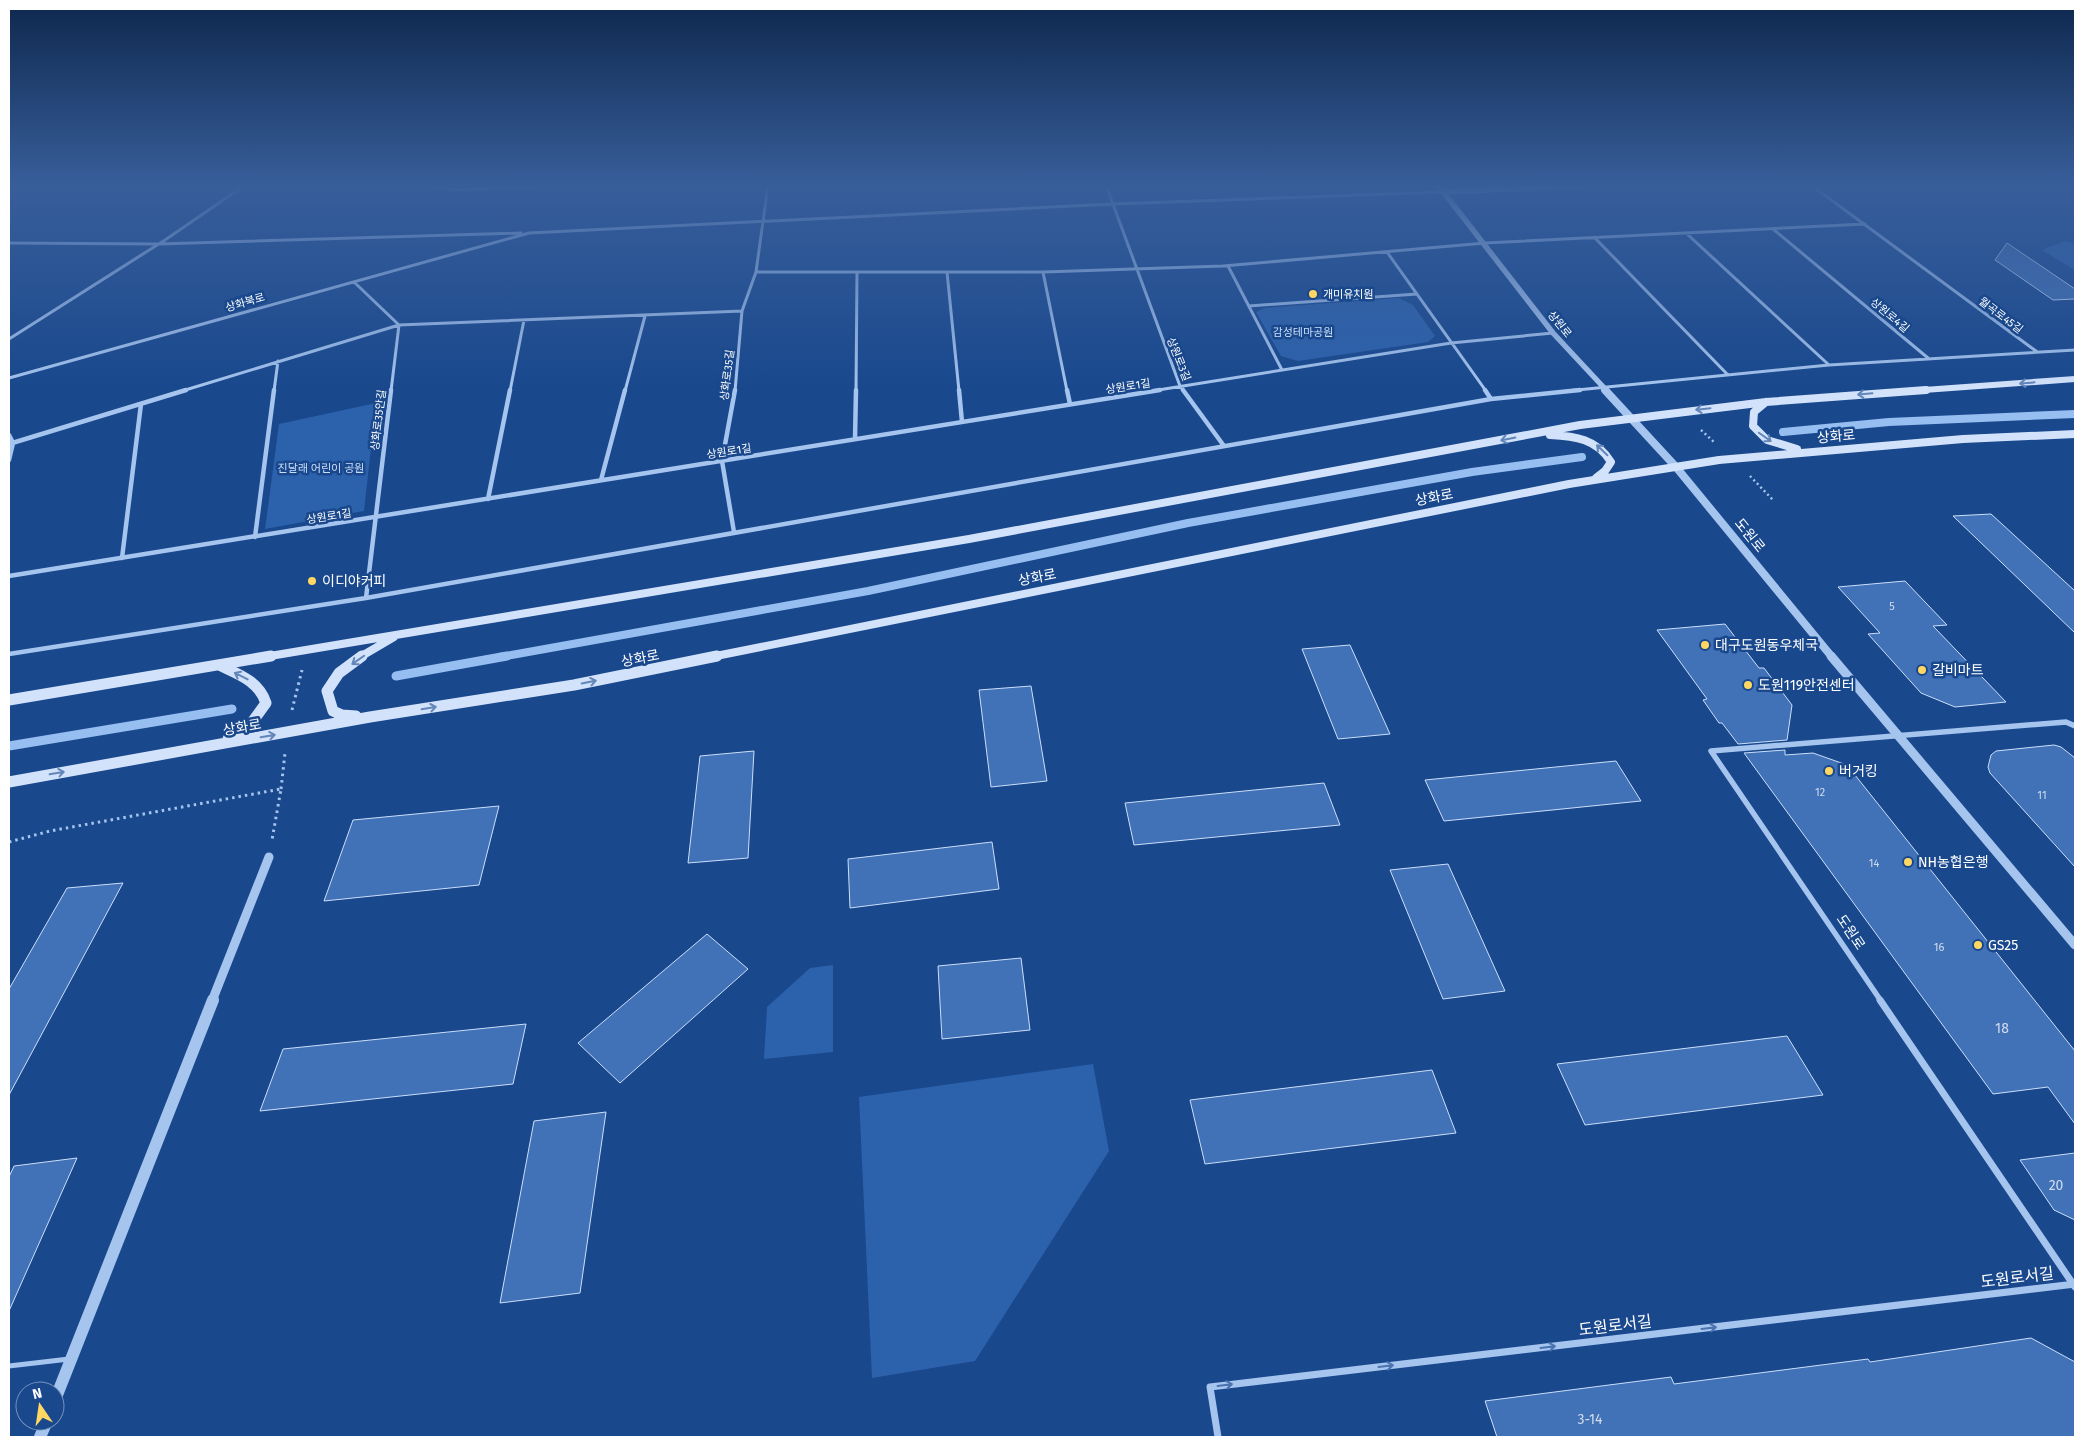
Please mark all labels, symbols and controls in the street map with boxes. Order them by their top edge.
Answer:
marker: 개미유치원 [1307,288,1319,300]
place label: 개미유치원 [1323,288,1374,301]
street label: 상화북로 [224,291,266,314]
street label: 월곡로45길 [1976,295,2025,336]
street label: 상원로4길 [1868,296,1912,335]
street label: 상원로 [1545,308,1574,340]
park label: 감성테마공원 [1273,326,1333,339]
street label: 상원로3길 [1164,335,1193,383]
street label: 상화로35길 [718,349,737,401]
street label: 상원로1길 [1105,377,1151,396]
one-way arrow [2019,378,2035,388]
street label: 상화로35안길 [368,389,389,451]
one-way arrow [1857,389,1873,398]
one-way arrow [1695,404,1711,413]
street label: 상화로 [1816,426,1856,447]
one-way arrow [1758,432,1772,442]
one-way arrow [1500,435,1516,445]
street label: 상원로1길 [706,442,752,461]
one-way arrow [1595,444,1608,456]
park label: 진달래 어린이 공원 [278,462,364,475]
street label: 상화로 [1414,485,1455,510]
street label: 상원로1길 [306,507,352,526]
street label: 도원로 [1731,515,1768,556]
street label: 상화로 [1017,565,1058,590]
place label: 이디야커피 [322,573,386,590]
marker: 이디야커피 [306,575,318,587]
house number: 5 [1889,600,1895,613]
place label: 대구도원동우체국 [1715,637,1818,654]
marker: 대구도원동우체국 [1699,639,1711,651]
street label: 상화로 [620,646,661,671]
one-way arrow [351,655,365,665]
place label: 갈비마트 [1932,662,1984,679]
marker: 갈비마트 [1916,664,1928,676]
one-way arrow [234,671,249,680]
one-way arrow [581,677,597,686]
place label: 도원119안전센터 [1758,677,1855,694]
marker: 도원119안전센터 [1742,679,1754,691]
one-way arrow [420,702,436,712]
street label: 상화로 [222,716,263,739]
one-way arrow [260,730,276,740]
place label: 버거킹 [1839,763,1878,780]
marker: 버거킹 [1823,765,1835,777]
one-way arrow [48,768,64,778]
house number: 12 [1815,786,1825,799]
house number: 11 [2037,789,2047,802]
place label: NH농협은행 [1918,854,1989,871]
marker: NH농협은행 [1902,856,1914,868]
house number: 14 [1869,857,1879,870]
street label: 도원로 [1833,912,1869,953]
place label: GS25 [1988,937,2018,954]
marker: GS25 [1972,939,1984,951]
house number: 16 [1934,941,1944,954]
house number: 18 [1995,1020,2009,1037]
house number: 20 [2049,1177,2064,1194]
street label: 도원로서길 [1979,1264,2055,1291]
street label: 도원로서길 [1577,1312,1653,1339]
one-way arrow [1701,1323,1717,1333]
one-way arrow [1539,1342,1555,1352]
one-way arrow [1378,1361,1394,1371]
one-way arrow [1217,1380,1233,1390]
north arrow [15,1381,65,1431]
text: N [31,1384,44,1403]
house number: 3-14 [1577,1411,1603,1428]

